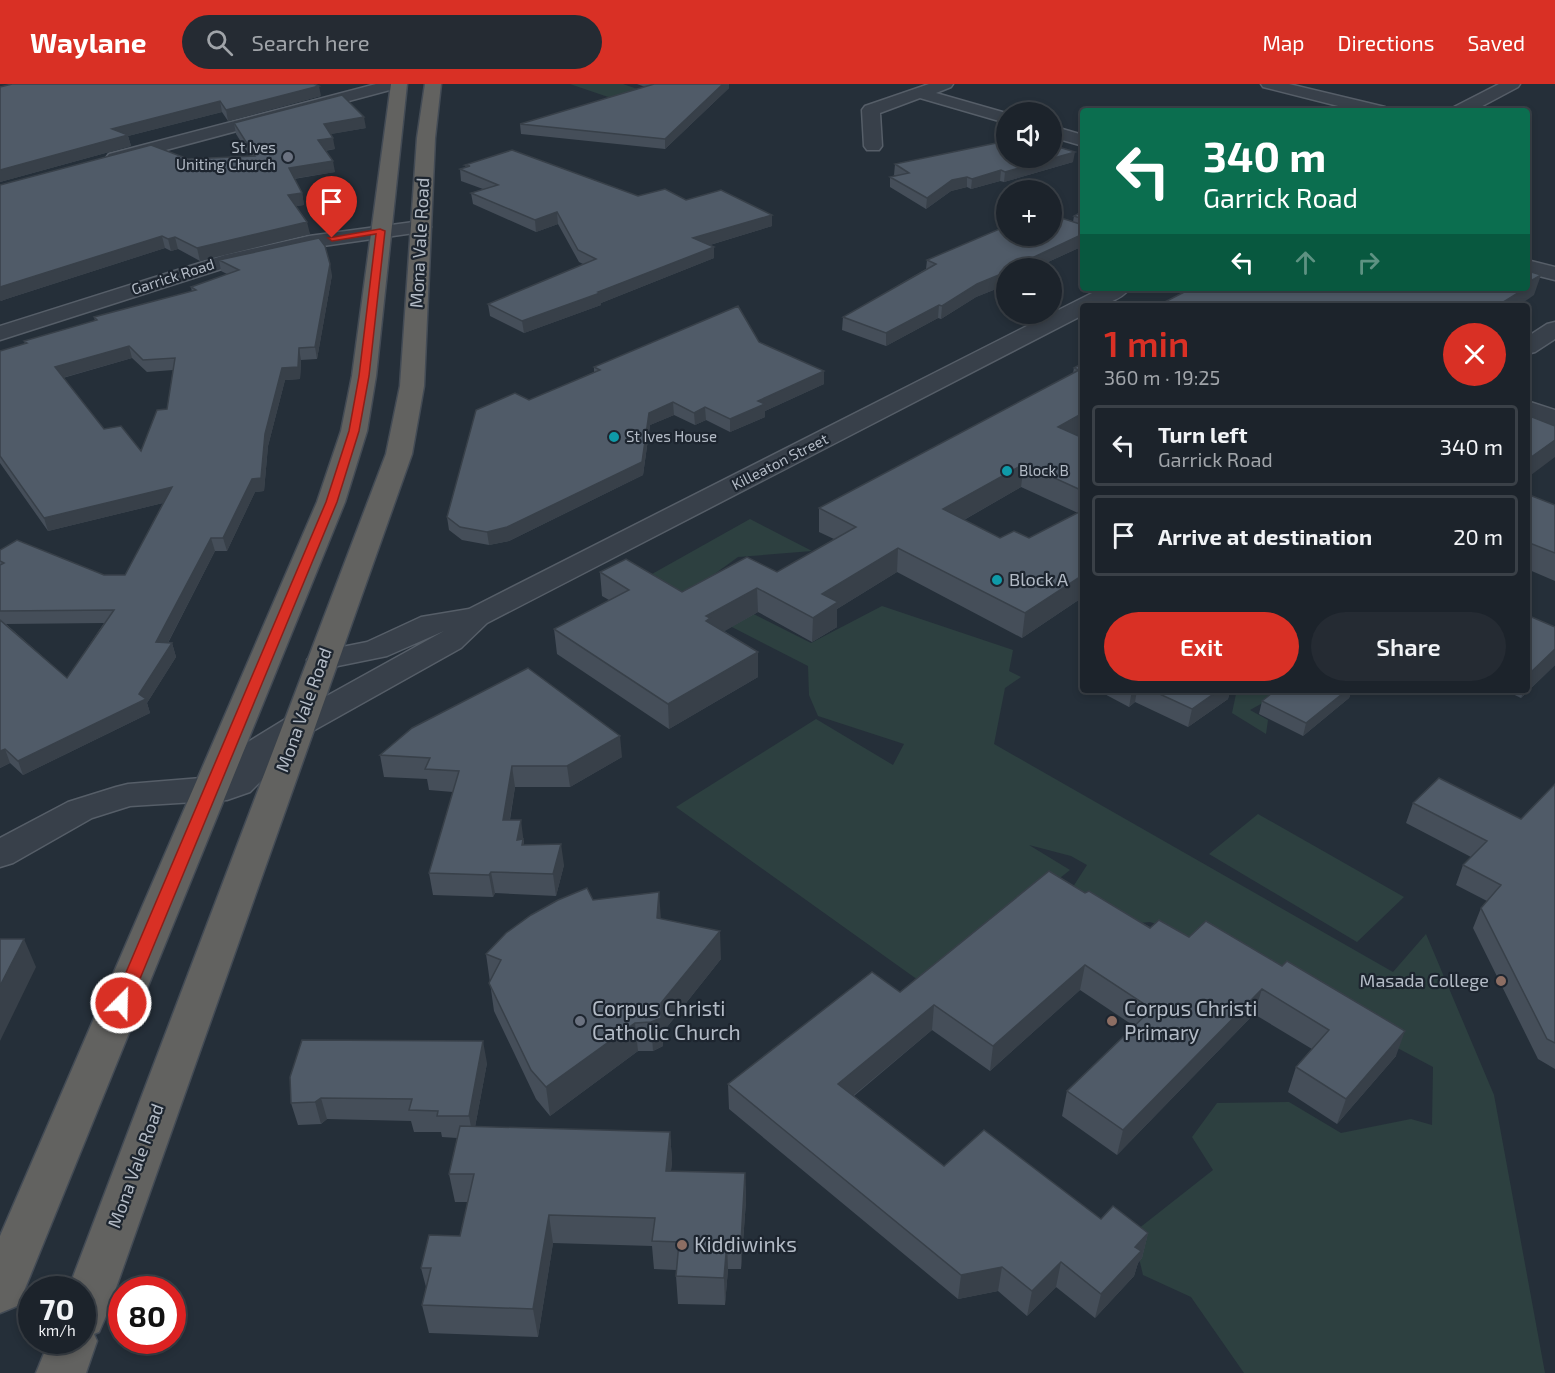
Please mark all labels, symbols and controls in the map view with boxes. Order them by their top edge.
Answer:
search box [182,15,602,69]
text: Waylane [30,25,146,59]
icon: search [203,26,236,59]
text: Search here [251,29,370,55]
text: Map [1262,30,1305,55]
text: Directions [1338,30,1434,55]
text: Saved [1467,30,1525,55]
map controls [996,102,1062,324]
button: sound [996,102,1062,168]
text: 340 m [1203,130,1326,180]
icon: left [1104,132,1182,210]
place label: St Ives Uniting Church [176,138,276,173]
marker: St Ives Uniting Church [281,150,295,164]
pin [306,176,357,238]
street label: Mona Vale Road [405,177,433,309]
button: + [996,180,1062,246]
text: Garrick Road [1203,181,1358,213]
icon: arrive [315,185,348,218]
icon: left [1226,246,1259,279]
icon: ahead [1289,246,1322,279]
icon: right [1352,246,1385,279]
street label: Garrick Road [129,254,216,298]
button: − [996,258,1062,324]
text: 1 min [1104,321,1189,364]
button: close [1443,323,1506,386]
text: 360 m · 19:25 [1104,365,1220,389]
text: Turn left [1158,421,1247,447]
place label: St Ives House [626,427,717,445]
street label: Killeaton Street [728,429,831,493]
icon: left [1107,429,1140,462]
marker: St Ives House [607,430,621,444]
text: 340 m [1440,433,1503,459]
text: Garrick Road [1158,447,1273,471]
place label: Block B [1019,461,1069,479]
marker: Block B [1000,464,1014,478]
icon: arrive [1107,519,1140,552]
text: Arrive at destination [1158,523,1372,549]
text: 20 m [1453,523,1503,549]
place label: Block A [1009,568,1069,590]
marker: Block A [990,573,1004,587]
button: Exit [1104,612,1299,681]
button: Share [1311,612,1506,681]
street label: Mona Vale Road [270,644,336,775]
place label: Masada College [1360,969,1489,991]
position arrow [89,971,153,1035]
marker: Masada College [1494,974,1508,988]
place label: Corpus Christi Catholic Church [592,995,741,1044]
place label: Corpus Christi Primary [1124,995,1258,1044]
marker: Corpus Christi Catholic Church [573,1014,587,1028]
marker: Corpus Christi Primary [1105,1014,1119,1028]
street label: Mona Vale Road [102,1100,168,1231]
place label: Kiddiwinks [694,1231,797,1256]
marker: Kiddiwinks [675,1238,689,1252]
speed limit sign: 80 [108,1276,186,1354]
text: 70 [40,1290,74,1326]
text: km/h [38,1321,76,1339]

